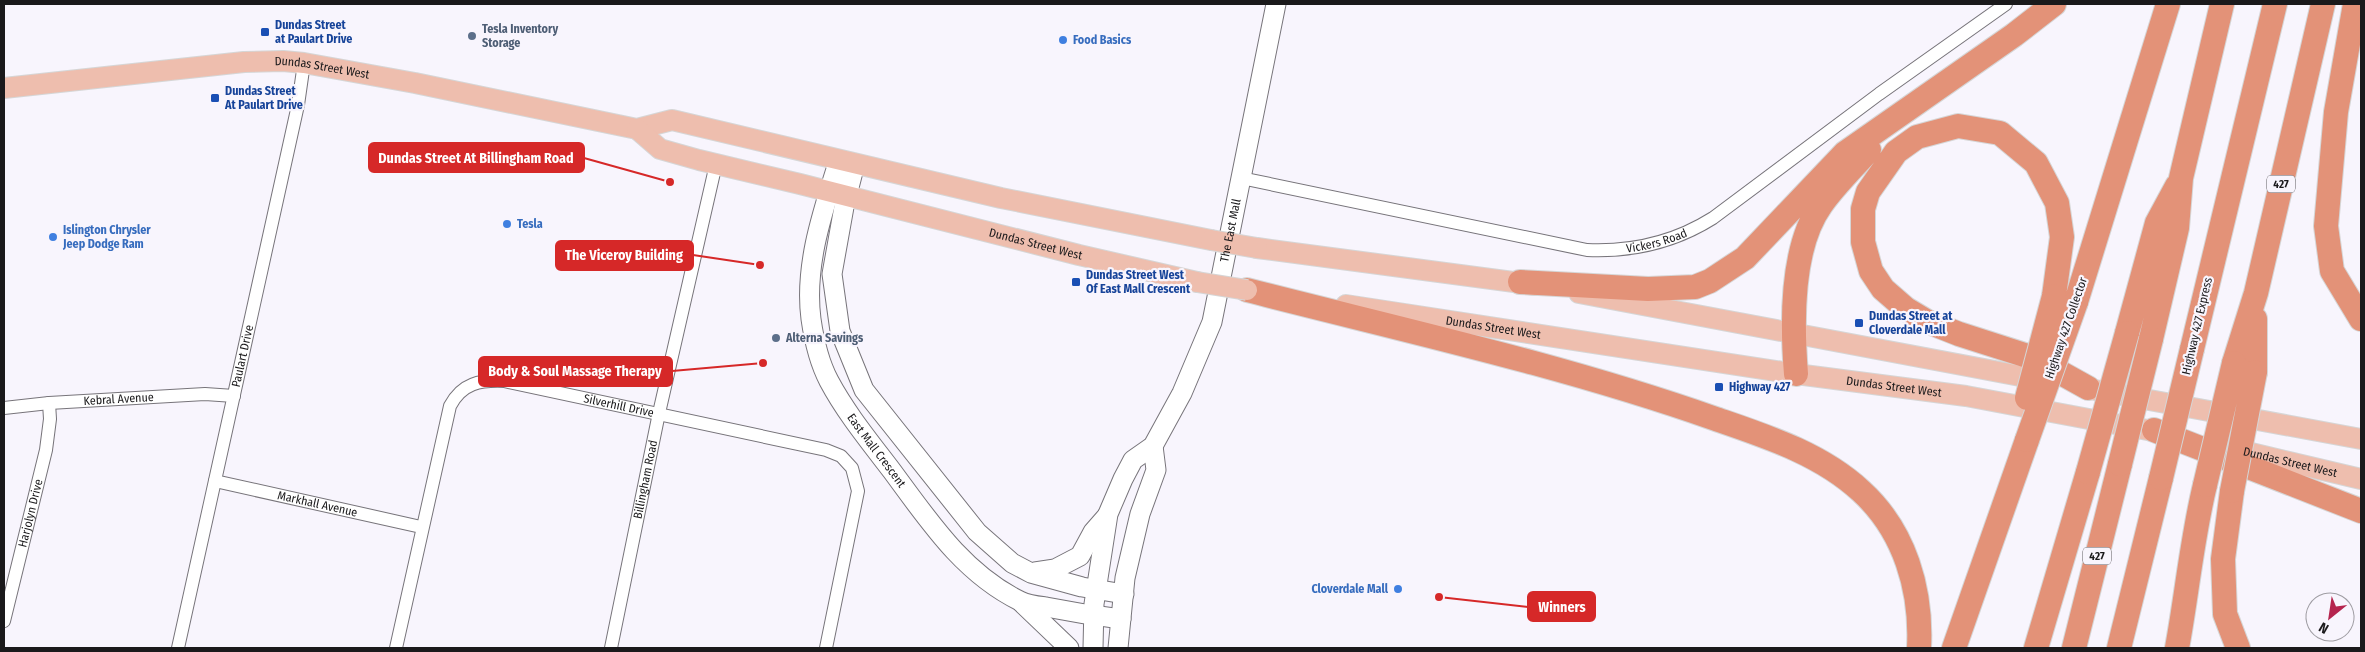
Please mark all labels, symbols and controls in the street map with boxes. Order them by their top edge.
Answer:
place label: Dundas Street at Paulart Drive [275,18,352,46]
place label: Tesla Inventory Storage [482,22,558,50]
marker: Dundas Street at Paulart Drive [259,26,271,38]
marker: Tesla Inventory Storage [466,30,478,42]
place label: Food Basics [1073,33,1132,47]
marker: Food Basics [1057,34,1069,46]
street label: Dundas Street West [274,54,371,82]
place label: Dundas Street At Paulart Drive [224,84,303,112]
marker: Dundas Street At Paulart Drive [209,92,221,104]
callout: Dundas Street At Billingham Road [369,143,584,172]
text: Dundas Street At Billingham Road [378,150,574,167]
road number: 427 [2267,175,2295,192]
street label: The East Mall [1217,197,1244,263]
place label: Tesla [517,217,543,231]
marker: Tesla [501,218,513,230]
place label: Islington Chrysler Jeep Dodge Ram [62,223,151,251]
street label: Dundas Street West [987,225,1084,263]
street label: Vickers Road [1625,226,1689,256]
marker: Islington Chrysler Jeep Dodge Ram [47,231,59,243]
callout: The Viceroy Building [556,241,693,270]
text: The Viceroy Building [565,247,683,264]
place label: Dundas Street West Of East Mall Crescent [1086,268,1191,296]
street label: Highway 427 Collector [2042,275,2090,380]
marker: Dundas Street West Of East Mall Crescent [1070,276,1082,288]
street label: Highway 427 Express [2179,276,2215,376]
place label: Dundas Street at Cloverdale Mall [1869,309,1953,337]
street label: Dundas Street West [1445,313,1542,342]
marker: Dundas Street at Cloverdale Mall [1853,317,1865,329]
street label: Paulart Drive [229,324,256,388]
place label: Alterna Savings [785,331,864,345]
marker: Alterna Savings [770,332,782,344]
callout: Body & Soul Massage Therapy [479,357,672,386]
text: Body & Soul Massage Therapy [488,363,662,380]
street label: Dundas Street West [1845,374,1943,400]
place label: Highway 427 [1729,380,1790,394]
marker: Highway 427 [1713,381,1725,393]
street label: Kebral Avenue [83,390,154,408]
street label: Silverhill Drive [582,391,655,420]
street label: East Mall Crescent [844,411,909,490]
street label: Billingham Road [631,439,660,520]
street label: Dundas Street West [2242,444,2339,480]
street label: Harjolyn Drive [15,478,46,549]
street label: Markhall Avenue [276,488,359,520]
road number: 427 [2083,548,2111,564]
place label: Cloverdale Mall [1311,582,1389,596]
marker: Cloverdale Mall [1392,583,1404,595]
callout: Winners [1528,592,1595,621]
north arrow [2305,592,2355,642]
text: Winners [1538,599,1586,616]
text: N [2316,618,2332,637]

